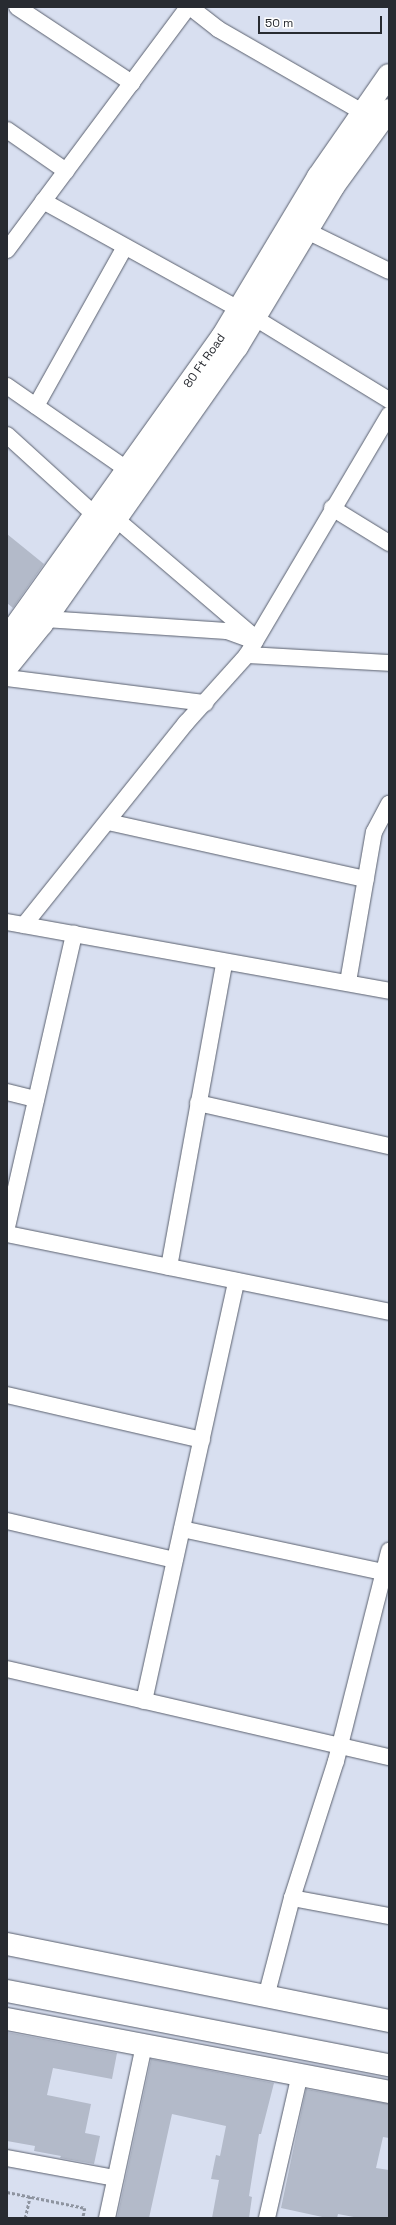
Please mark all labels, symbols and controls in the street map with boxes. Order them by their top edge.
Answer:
scale bar [260,8,384,34]
text: 50 m [265,15,293,31]
street label: 80 Ft Road [181,331,229,391]

